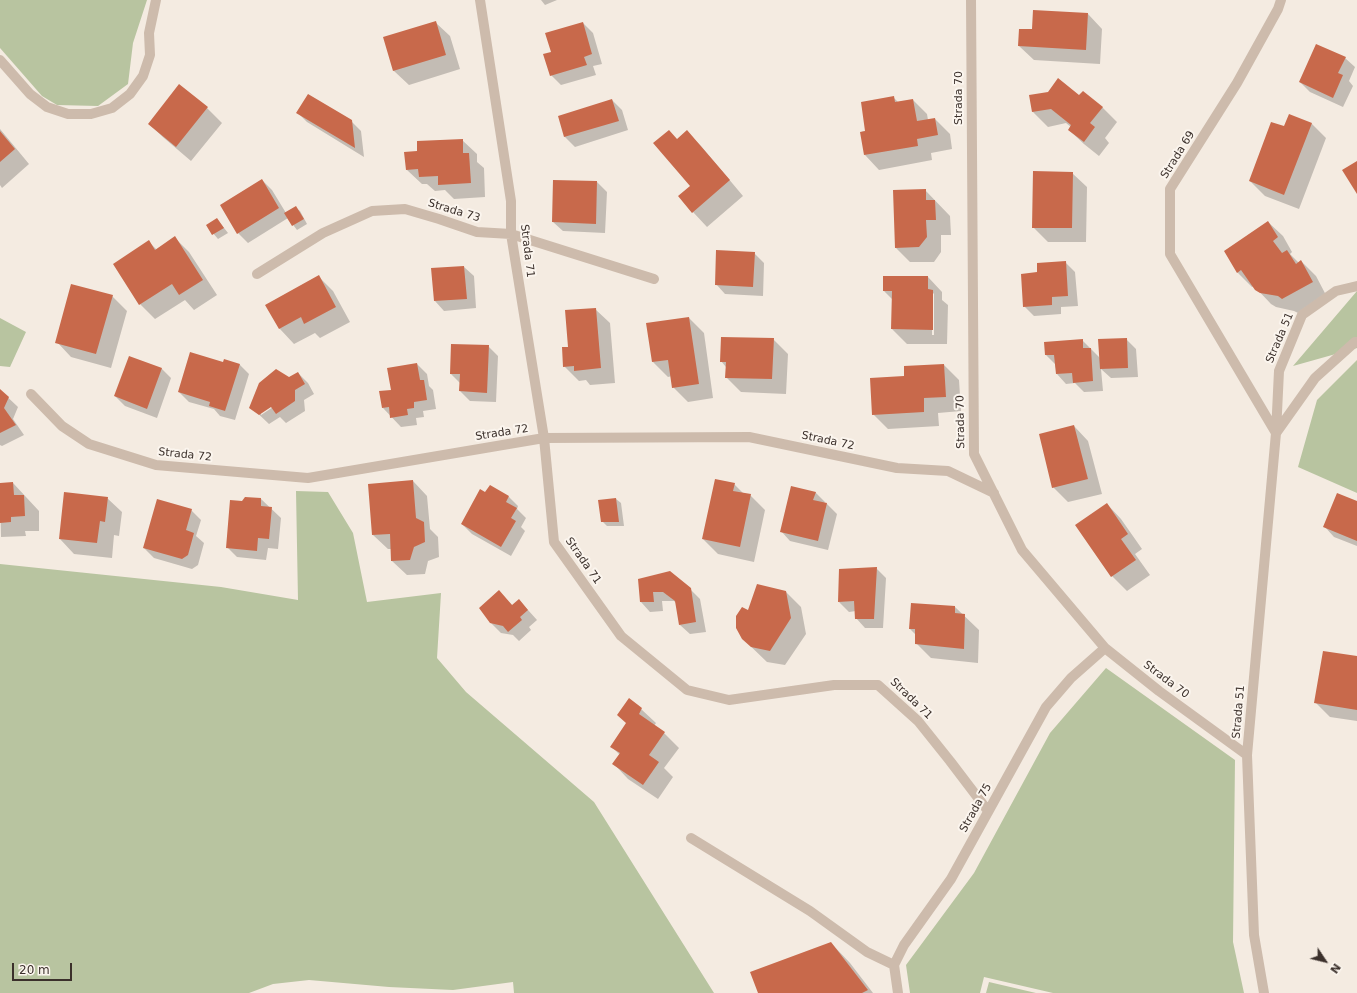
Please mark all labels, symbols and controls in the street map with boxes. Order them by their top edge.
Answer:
street label: Strada 70 [952,71,966,125]
street label: Strada 69 [1158,129,1198,181]
street label: Strada 73 [426,197,482,225]
street label: Strada 71 [517,224,537,278]
street label: Strada 51 [1263,311,1297,365]
street label: Strada 70 [954,395,968,449]
street label: Strada 72 [474,422,530,444]
street label: Strada 72 [800,429,856,453]
street label: Strada 72 [158,446,212,464]
street label: Strada 71 [562,535,604,587]
street label: Strada 70 [1141,659,1191,701]
street label: Strada 71 [887,676,935,722]
street label: Strada 51 [1230,685,1248,739]
street label: Strada 75 [957,781,995,835]
north arrow [1305,941,1345,981]
scale bar [14,955,74,981]
text: N [1327,961,1343,976]
text: 20 m [19,963,50,977]

